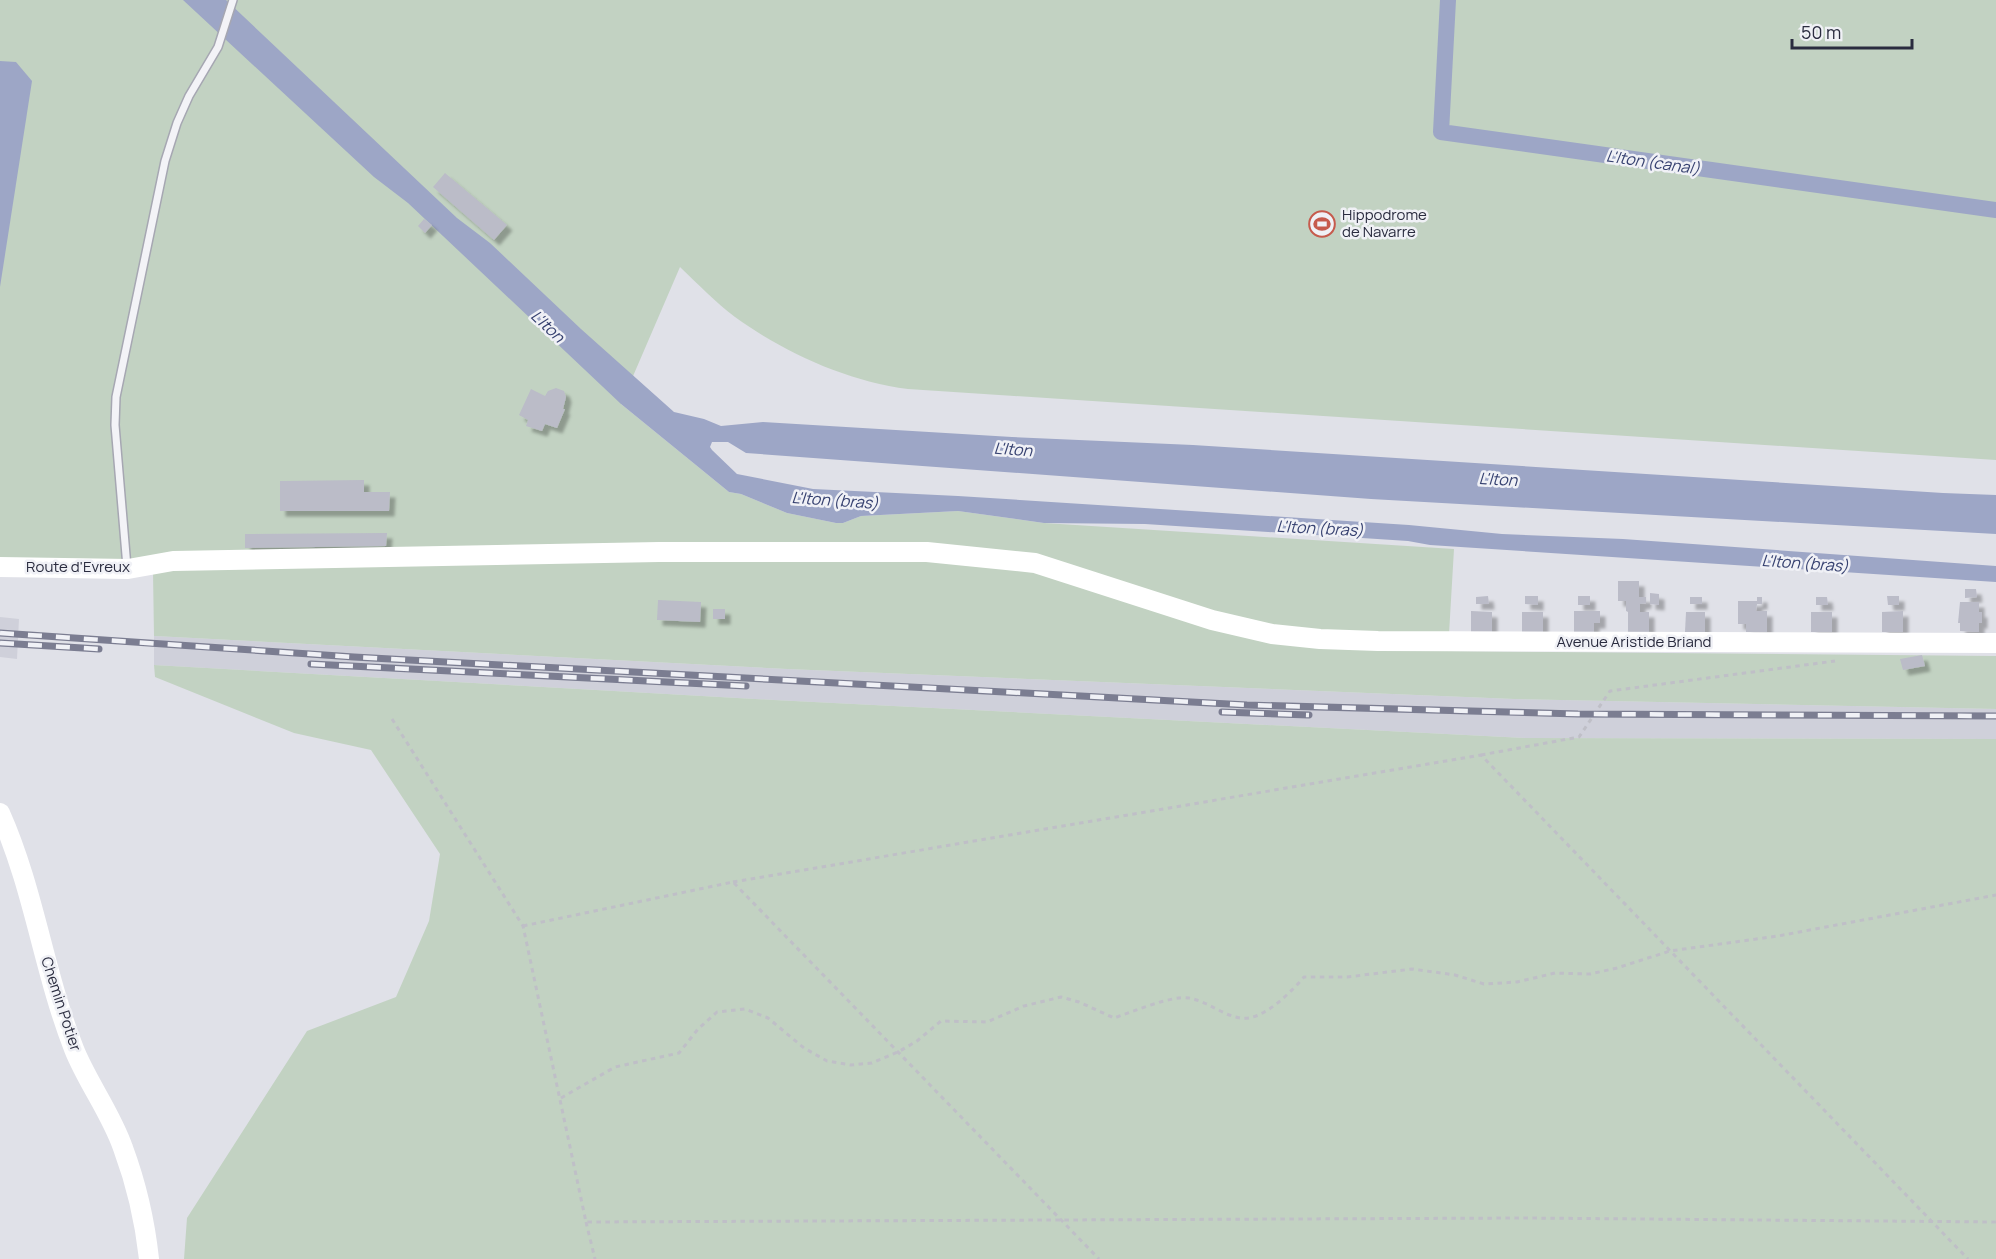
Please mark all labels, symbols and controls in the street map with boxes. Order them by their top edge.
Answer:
scale bar [1792,12,1912,50]
text: 50 m [1801,20,1841,44]
water label: L'Iton (canal) [1605,145,1701,179]
place label: Hippodrome de Navarre [1342,204,1427,242]
sports icon: Hippodrome de Navarre [1307,209,1337,239]
water label: L'Iton [526,305,570,347]
water label: L'Iton [993,437,1033,461]
water label: L'Iton [1478,467,1518,491]
water label: L'Iton (bras) [791,486,879,514]
water label: L'Iton (bras) [1276,515,1364,541]
water label: L'Iton (bras) [1761,549,1849,577]
street label: Route d'Evreux [26,556,130,577]
street label: Avenue Aristide Briand [1557,631,1712,652]
street label: Chemin Potier [36,954,87,1054]

